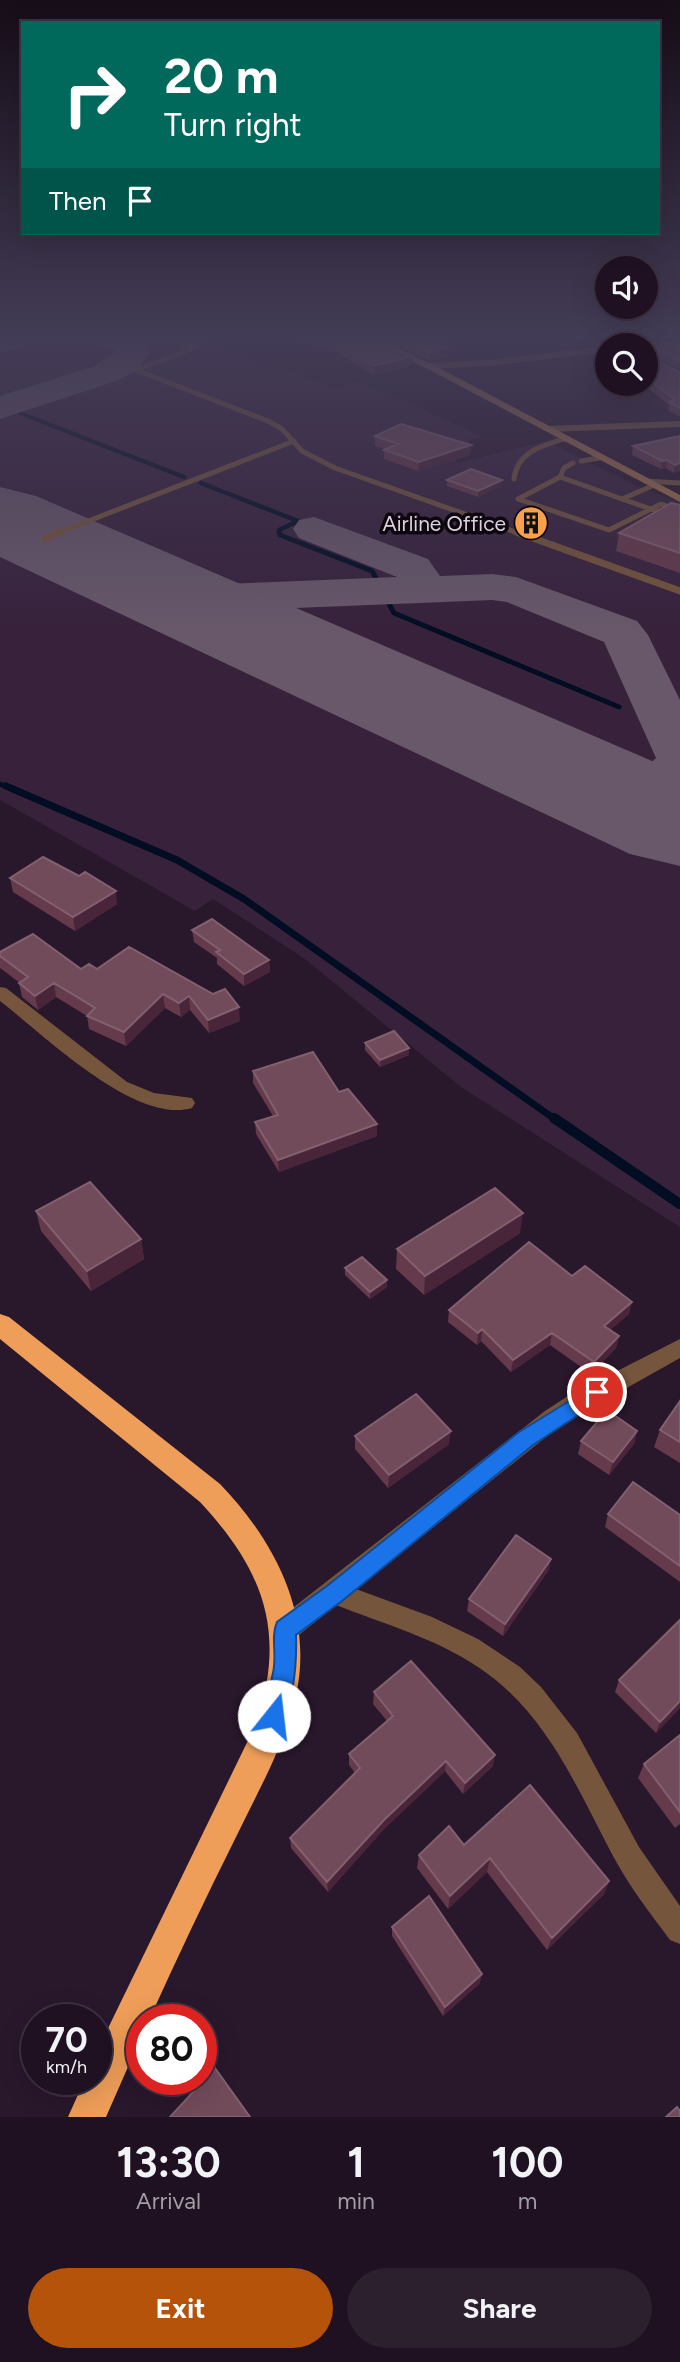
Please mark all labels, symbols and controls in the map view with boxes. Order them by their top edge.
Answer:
text: 20 m [164,46,279,105]
icon: right [49,49,140,140]
text: Turn right [164,106,302,144]
icon: arrive [121,182,159,220]
text: Then [49,185,107,217]
map controls [595,256,658,396]
button: sound [595,256,658,319]
button: search [595,333,658,396]
building icon: Airline Office [512,504,550,542]
place label: Airline Office [382,511,506,536]
pin [567,1362,627,1422]
icon: arrive [578,1373,616,1411]
position arrow [237,1679,311,1753]
speed limit sign: 80 [126,2004,217,2095]
text: 70 [45,2019,88,2061]
text: km/h [46,2056,87,2078]
text: 13:30 [116,2137,221,2188]
text: 1 [347,2137,365,2188]
text: 100 [491,2137,564,2188]
text: Arrival [136,2187,201,2215]
text: min [337,2187,375,2215]
text: m [518,2187,537,2215]
button: Exit [28,2268,333,2348]
button: Share [347,2268,652,2348]

